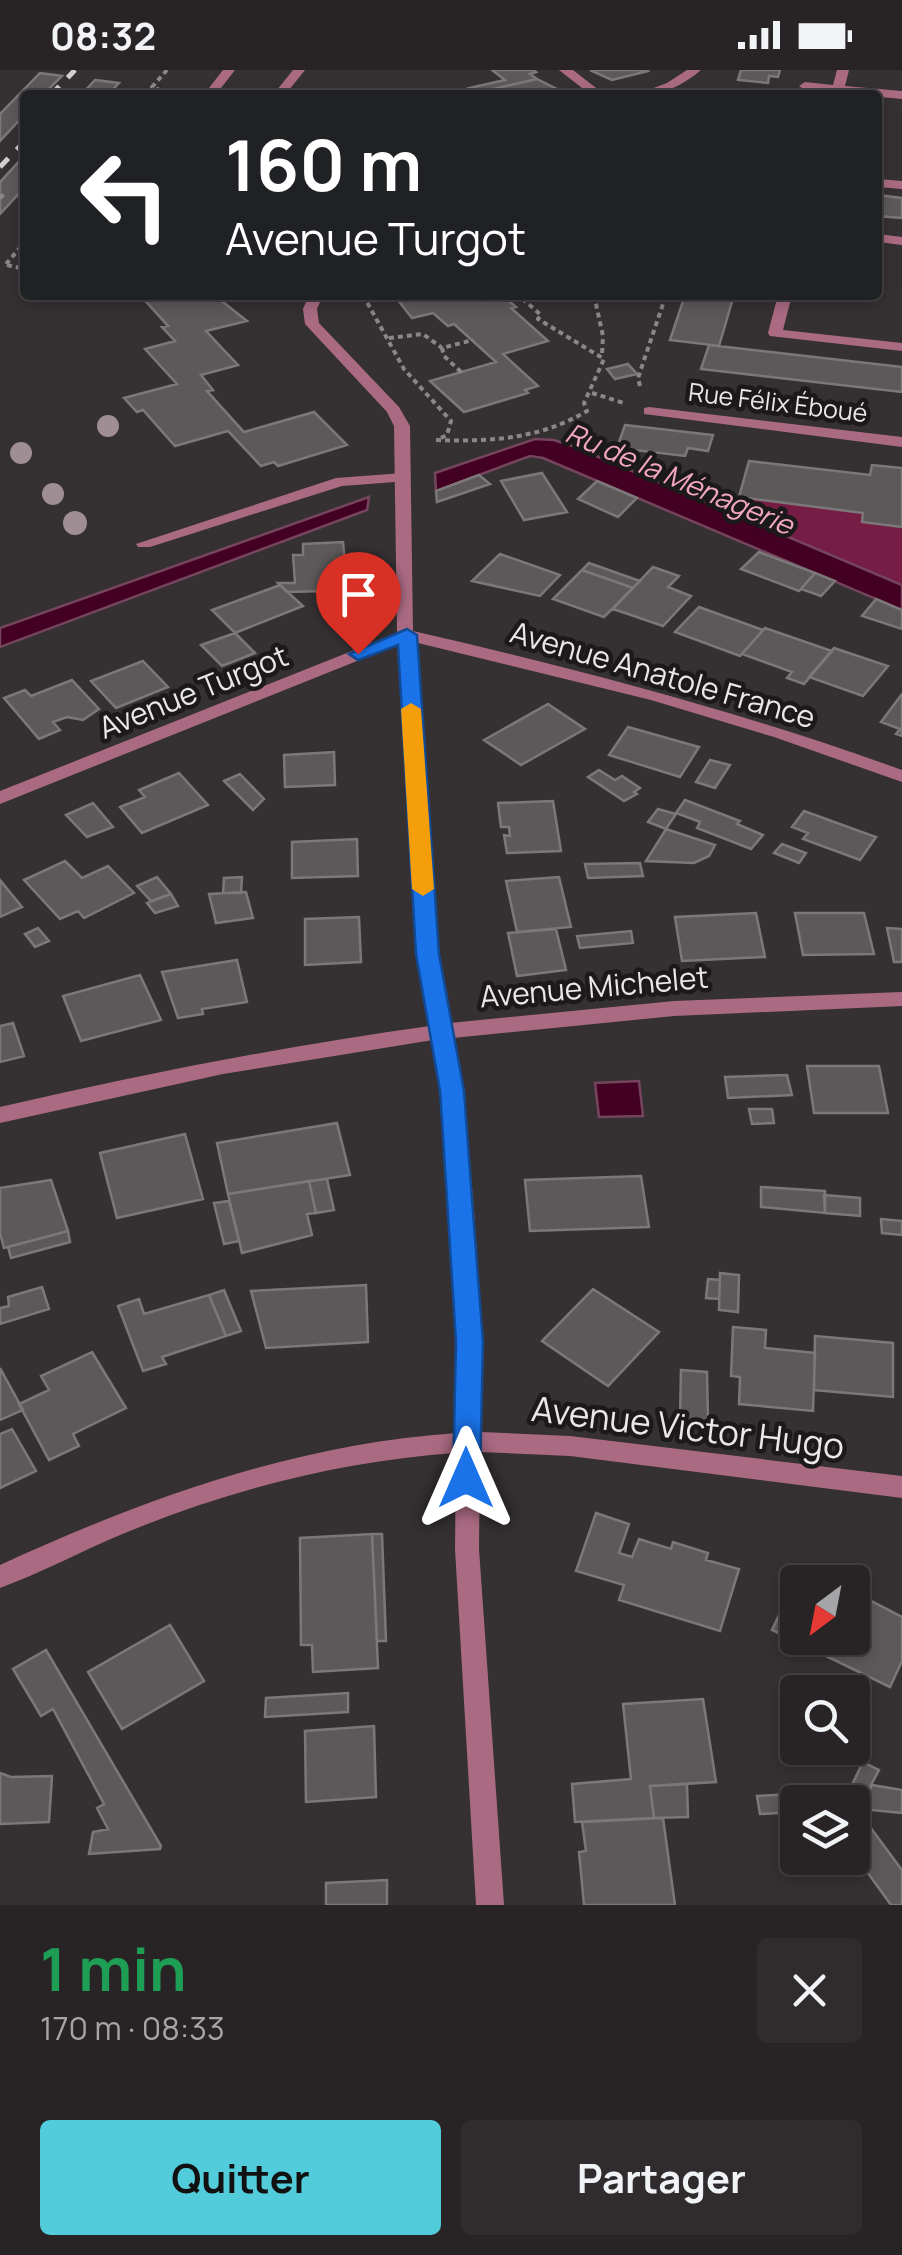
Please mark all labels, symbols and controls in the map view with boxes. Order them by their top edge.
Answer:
text: 08:32 [50,9,156,61]
text: 160 m [225,116,422,212]
icon: left [60,130,190,260]
text: Avenue Turgot [225,207,526,269]
street label: Rue Félix Éboué [686,374,870,430]
water label: Ru de la Ménagerie [560,413,801,544]
pin [316,552,401,655]
icon: arrive [331,567,386,622]
street label: Avenue Anatole France [506,611,820,737]
street label: Avenue Turgot [92,634,294,748]
street label: Avenue Michelet [478,956,710,1016]
street label: Avenue Victor Hugo [529,1384,847,1470]
position arrow [414,1426,518,1530]
north arrow [780,1565,870,1655]
map controls [780,1565,870,1875]
button: search [780,1675,870,1765]
button: layers [780,1785,870,1875]
text: 1 min [40,1927,187,2009]
button: close [757,1938,862,2043]
text: 170 m · 08:33 [40,2006,225,2050]
button: Quitter [40,2120,441,2235]
button: Partager [461,2120,862,2235]

